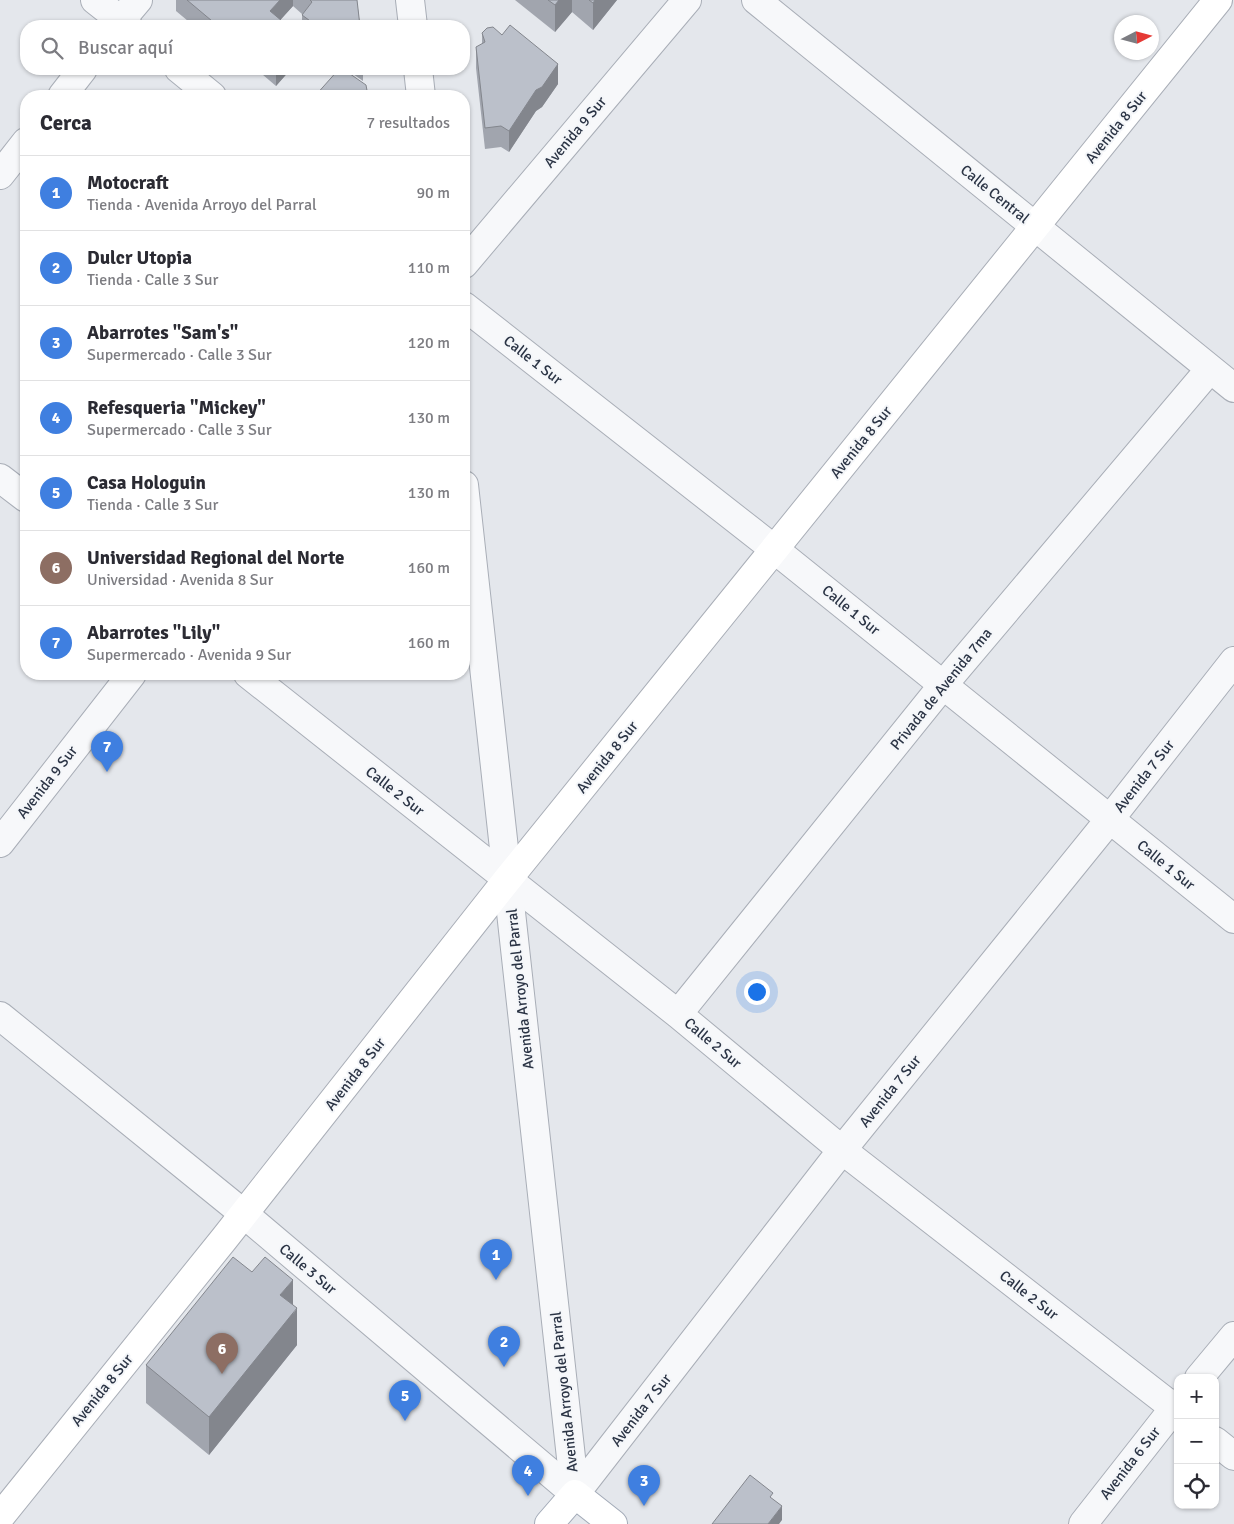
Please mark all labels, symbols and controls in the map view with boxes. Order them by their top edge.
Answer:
north arrow [1114,15,1159,60]
search box [20,20,470,75]
icon: search [38,34,66,62]
text: Buscar aquí [78,36,173,60]
street label: Avenida 8 Sur [1081,87,1151,167]
street label: Avenida 9 Sur [540,92,610,171]
text: Cerca [40,110,92,136]
text: 7 resultados [367,113,450,133]
street label: Calle Central [957,161,1033,227]
text: Motocraft [87,171,169,195]
text: 1 [52,183,60,203]
text: 90 m [416,183,450,203]
text: Tienda · Avenida Arroyo del Parral [87,195,317,215]
text: Dulcr Utopia [87,246,192,270]
text: 2 [52,258,60,278]
text: 110 m [408,258,450,278]
text: Tienda · Calle 3 Sur [87,270,218,290]
text: Abarrotes "Sam's" [87,321,238,345]
street label: Calle 1 Sur [500,332,566,389]
text: 3 [52,333,60,353]
text: 120 m [408,333,450,353]
text: Supermercado · Calle 3 Sur [87,345,272,365]
text: Refesqueria "Mickey" [87,396,266,420]
street label: Avenida 8 Sur [826,402,896,482]
text: 4 [52,408,60,428]
text: 130 m [408,408,450,428]
text: Supermercado · Calle 3 Sur [87,420,272,440]
text: Casa Hologuin [87,471,206,495]
text: 5 [52,483,60,503]
text: 130 m [408,483,450,503]
text: Tienda · Calle 3 Sur [87,495,218,515]
text: Universidad Regional del Norte [87,546,345,570]
text: 6 [52,558,60,578]
text: 160 m [408,558,450,578]
text: Universidad · Avenida 8 Sur [87,570,273,590]
street label: Calle 1 Sur [818,581,884,639]
text: Abarrotes "Lily" [87,621,220,645]
street label: Privada de Avenida 7ma [886,624,996,754]
text: 7 [52,633,60,653]
text: 160 m [408,633,450,653]
text: Supermercado · Avenida 9 Sur [87,645,291,665]
street label: Avenida 8 Sur [572,717,642,797]
pin: 7 [91,731,123,772]
street label: Avenida 7 Sur [1110,736,1178,816]
street label: Avenida 9 Sur [13,742,81,822]
street label: Calle 2 Sur [362,763,428,820]
street label: Calle 1 Sur [1133,836,1199,894]
street label: Avenida Arroyo del Parral [503,908,537,1070]
your location [744,979,770,1005]
street label: Calle 2 Sur [681,1014,746,1072]
street label: Avenida 8 Sur [321,1034,389,1114]
street label: Avenida 7 Sur [855,1051,925,1131]
pin: 1 [480,1239,512,1280]
street label: Calle 3 Sur [276,1240,341,1298]
street label: Calle 2 Sur [996,1267,1062,1324]
street label: Avenida Arroyo del Parral [547,1311,581,1473]
pin: 2 [488,1326,520,1367]
pin: 6 [206,1333,238,1374]
street label: Avenida 8 Sur [67,1350,137,1430]
street label: Avenida 7 Sur [607,1370,675,1450]
map controls [1174,1374,1219,1509]
button: + [1174,1374,1219,1419]
pin: 5 [389,1380,421,1421]
button: − [1174,1419,1219,1464]
street label: Avenida 6 Sur [1096,1423,1164,1503]
pin: 4 [512,1455,544,1496]
button: locate [1174,1464,1219,1509]
pin: 3 [628,1465,660,1506]

